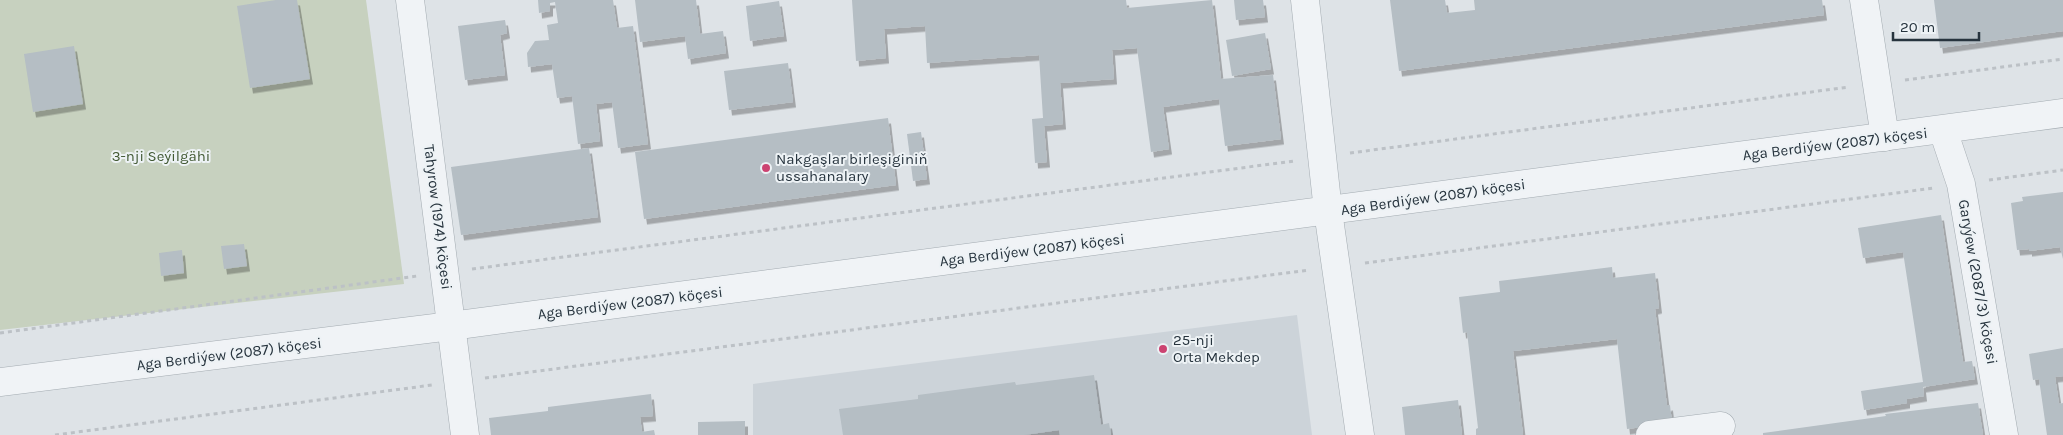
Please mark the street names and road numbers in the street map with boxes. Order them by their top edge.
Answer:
street label: Aga Berdiýew (2087) köçesi [1741,124,1929,164]
street label: Tahyrow (1974) köçesi [420,143,456,291]
street label: Aga Berdiýew (2087) köçesi [1339,175,1527,219]
street label: Garyýew (2087/3) köçesi [1955,198,2001,366]
street label: Aga Berdiýew (2087) köçesi [938,230,1126,270]
street label: Aga Berdiýew (2087) köçesi [536,283,724,323]
street label: Aga Berdiýew (2087) köçesi [135,334,323,374]

